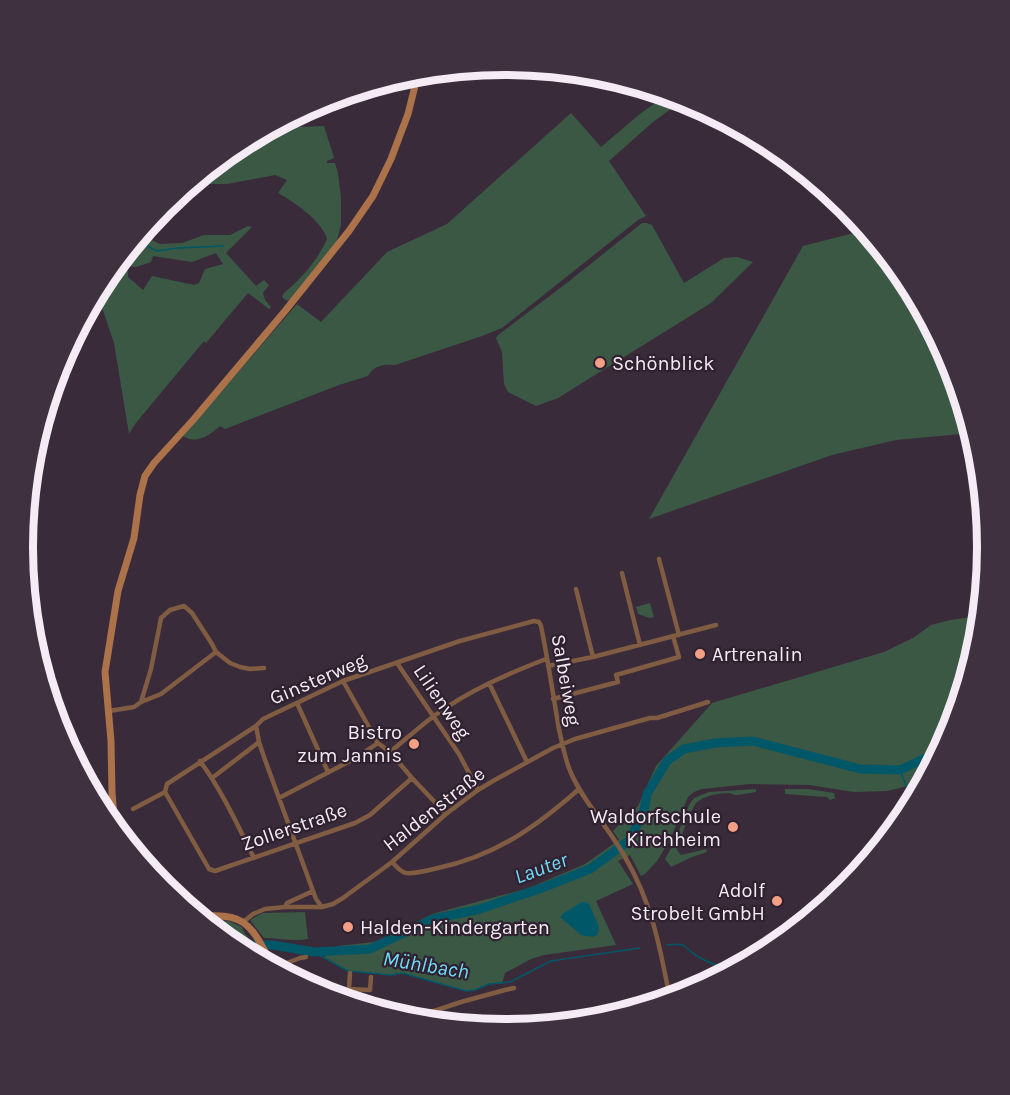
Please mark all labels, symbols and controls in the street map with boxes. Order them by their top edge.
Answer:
place label: Schönblick [612,352,714,375]
marker: Schönblick [593,356,607,370]
street label: Salbeiweg [547,632,585,728]
place label: Artrenalin [712,643,802,666]
marker: Artrenalin [693,647,707,661]
street label: Ginsterweg [266,648,370,710]
street label: Lilienweg [409,660,475,744]
place label: Bistro zum Jannis [297,721,402,767]
marker: Bistro zum Jannis [407,737,421,751]
street label: Haldenstraße [378,762,490,856]
street label: Zollerstraße [238,798,350,856]
place label: Waldorfschule Kirchheim [590,805,721,851]
marker: Waldorfschule Kirchheim [726,820,740,834]
water label: Lauter [511,847,572,889]
place label: Adolf Strobelt GmbH [630,879,765,925]
marker: Adolf Strobelt GmbH [770,894,784,908]
place label: Halden-Kindergarten [360,916,550,939]
marker: Halden-Kindergarten [341,920,355,934]
water label: Mühlbach [381,946,471,984]

